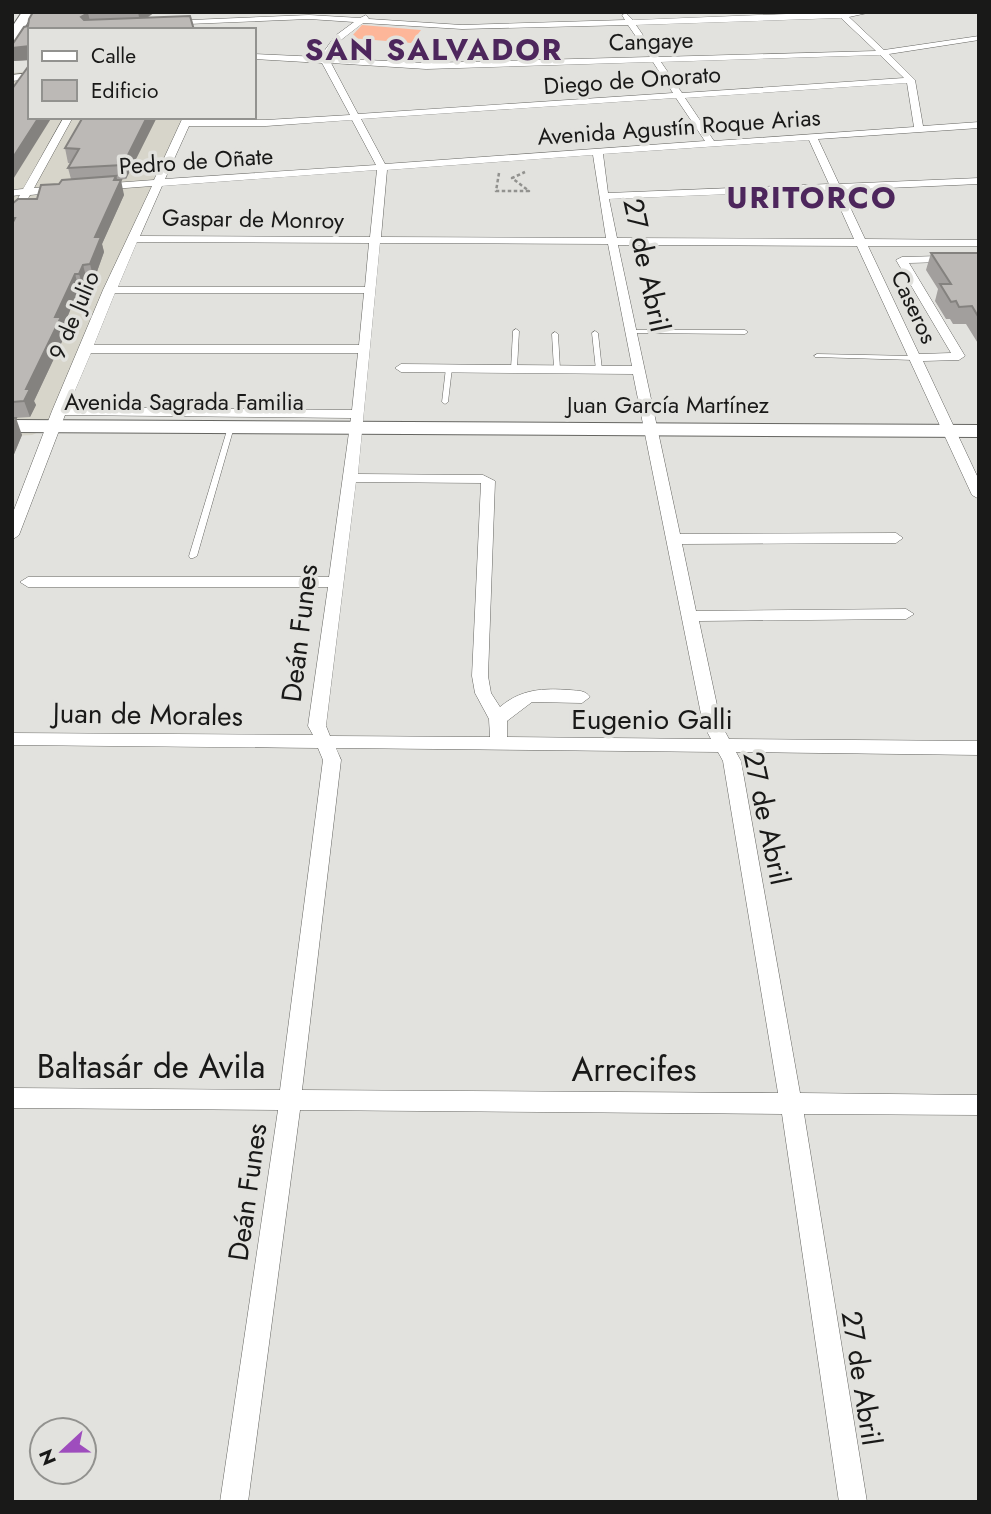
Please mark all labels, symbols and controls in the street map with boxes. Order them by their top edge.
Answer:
street label: Cangaye [608,23,694,59]
legend [28,28,256,119]
district label: SAN SALVADOR [305,28,563,71]
text: Calle [91,41,136,71]
street label: Diego de Onorato [542,57,722,103]
text: Edificio [91,76,158,106]
street label: Avenida Agustín Roque Arias [536,100,822,154]
street label: Pedro de Oñate [118,139,274,183]
district label: URITORCO [726,176,898,219]
street label: 27 de Abril [612,195,681,336]
street label: Gaspar de Monroy [162,200,345,238]
street label: 9 de Julio [40,265,108,365]
street label: Caseros [882,265,946,349]
street label: Avenida Sagrada Familia [64,385,304,419]
street label: Juan García Martínez [564,388,770,422]
street label: Deán Funes [271,562,328,704]
street label: Juan de Morales [49,692,243,737]
street label: Eugenio Galli [571,699,733,740]
street label: 27 de Abril [732,748,801,889]
street label: Baltasár de Avila [37,1043,265,1090]
street label: Arrecifes [571,1046,697,1093]
street label: Deán Funes [218,1121,277,1264]
street label: 27 de Abril [831,1308,892,1448]
north arrow [28,1416,98,1486]
text: N [32,1445,63,1469]

